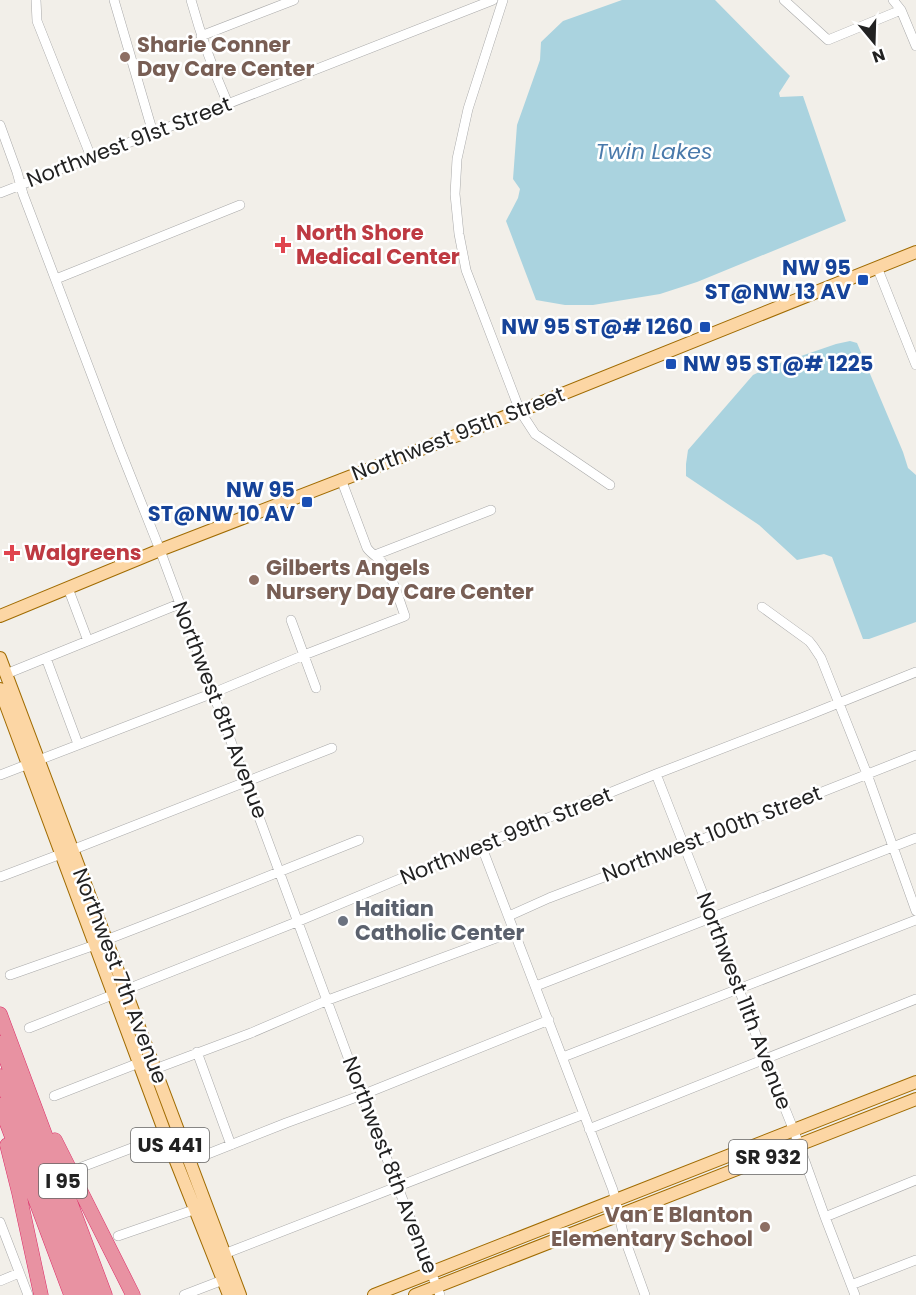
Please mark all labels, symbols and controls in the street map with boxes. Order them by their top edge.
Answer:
north arrow [844,12,904,72]
place label: Sharie Conner Day Care Center [137,30,314,83]
text: N [869,43,888,69]
marker: Sharie Conner Day Care Center [118,50,132,64]
street label: Northwest 91st Street [22,89,235,194]
water label: Twin Lakes [596,136,712,167]
place label: North Shore Medical Center [296,218,460,271]
marker: North Shore Medical Center [274,236,292,254]
place label: NW 95 ST@NW 13 AV [705,253,852,306]
marker: NW 95 ST@NW 13 AV [856,273,870,287]
place label: NW 95 ST@# 1260 [501,312,693,341]
marker: NW 95 ST@# 1260 [698,320,712,334]
place label: NW 95 ST@# 1225 [683,349,873,378]
marker: NW 95 ST@# 1225 [664,357,678,371]
street label: Northwest 95th Street [347,379,569,488]
place label: NW 95 ST@NW 10 AV [148,475,296,528]
marker: NW 95 ST@NW 10 AV [300,495,314,509]
place label: Walgreens [24,538,142,567]
marker: Walgreens [5,546,19,560]
place label: Gilberts Angels Nursery Day Care Center [266,553,534,606]
marker: Gilberts Angels Nursery Day Care Center [247,573,261,587]
street label: Northwest 8th Avenue [166,597,275,823]
street label: Northwest 100th Street [598,778,826,889]
street label: Northwest 99th Street [396,780,616,891]
street label: Northwest 7th Avenue [66,864,175,1088]
street label: Northwest 11th Avenue [690,888,799,1114]
place label: Haitian Catholic Center [355,894,524,947]
marker: Haitian Catholic Center [336,914,350,928]
street label: Northwest 8th Avenue [336,1052,445,1278]
road number: US 441 [131,1128,209,1162]
road number: SR 932 [729,1140,807,1174]
road number: I 95 [39,1164,87,1198]
place label: Van E Blanton Elementary School [551,1200,753,1253]
marker: Van E Blanton Elementary School [758,1220,772,1234]

